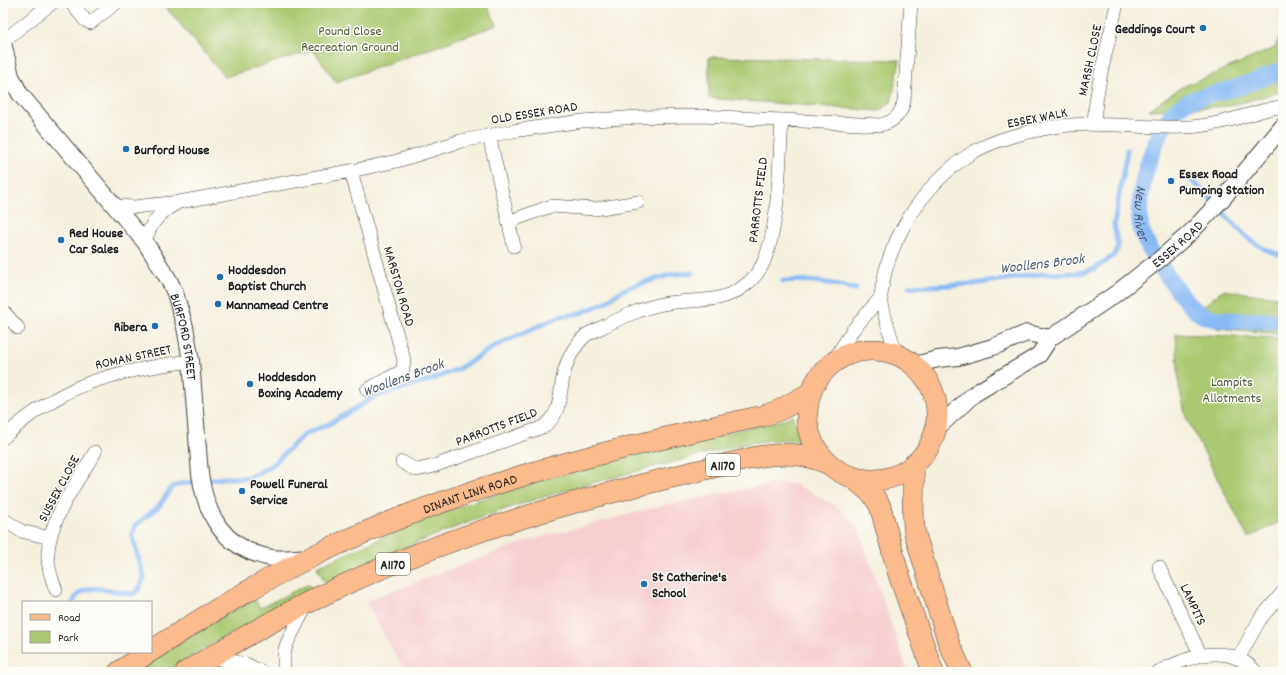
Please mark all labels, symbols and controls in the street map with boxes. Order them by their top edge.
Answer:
place label: Geddings Court [1115,20,1196,40]
park label: Pound Close Recreation Ground [301,22,399,58]
street label: MARSH CLOSE [1074,22,1108,98]
marker: Geddings Court [1198,23,1208,33]
street label: OLD ESSEX ROAD [490,97,579,131]
street label: ESSEX WALK [1005,103,1070,135]
place label: Burford House [134,141,209,161]
marker: Burford House [121,144,131,154]
street label: PARROTTS FIELD [744,156,774,244]
place label: Essex Road Pumping Station [1179,165,1265,201]
marker: Essex Road Pumping Station [1166,176,1176,186]
water label: New River [1126,184,1154,247]
street label: ESSEX ROAD [1148,217,1209,274]
place label: Red House Car Sales [69,224,123,260]
marker: Red House Car Sales [56,235,66,245]
street label: MARSTON ROAD [377,244,419,329]
water label: Woollens Brook [999,249,1087,281]
place label: Hoddesdon Baptist Church [228,261,307,297]
marker: Hoddesdon Baptist Church [215,272,225,282]
street label: BURFORD STREET [164,291,201,382]
place label: Mannamead Centre [226,296,328,316]
marker: Mannamead Centre [213,299,223,309]
place label: Ribera [114,318,148,338]
marker: Ribera [150,321,160,331]
street label: ROMAN STREET [93,340,174,376]
water label: Woollens Brook [360,353,449,404]
place label: Hoddesdon Boxing Academy [258,368,344,404]
park label: Lampits Allotments [1202,373,1262,409]
marker: Hoddesdon Boxing Academy [245,379,255,389]
street label: PARROTTS FIELD [453,403,541,453]
street label: SUSSEX CLOSE [34,451,86,526]
road number: A1170 [706,454,740,476]
street label: DINANT LINK ROAD [420,470,520,520]
place label: Powell Funeral Service [250,475,328,511]
marker: Powell Funeral Service [237,486,247,496]
road number: A1170 [376,553,410,575]
place label: St Catherine's School [652,568,727,604]
marker: St Catherine's School [639,579,649,589]
street label: LAMPITS [1174,581,1211,629]
legend [22,601,152,653]
text: Road [58,610,80,627]
text: Park [58,630,79,647]

